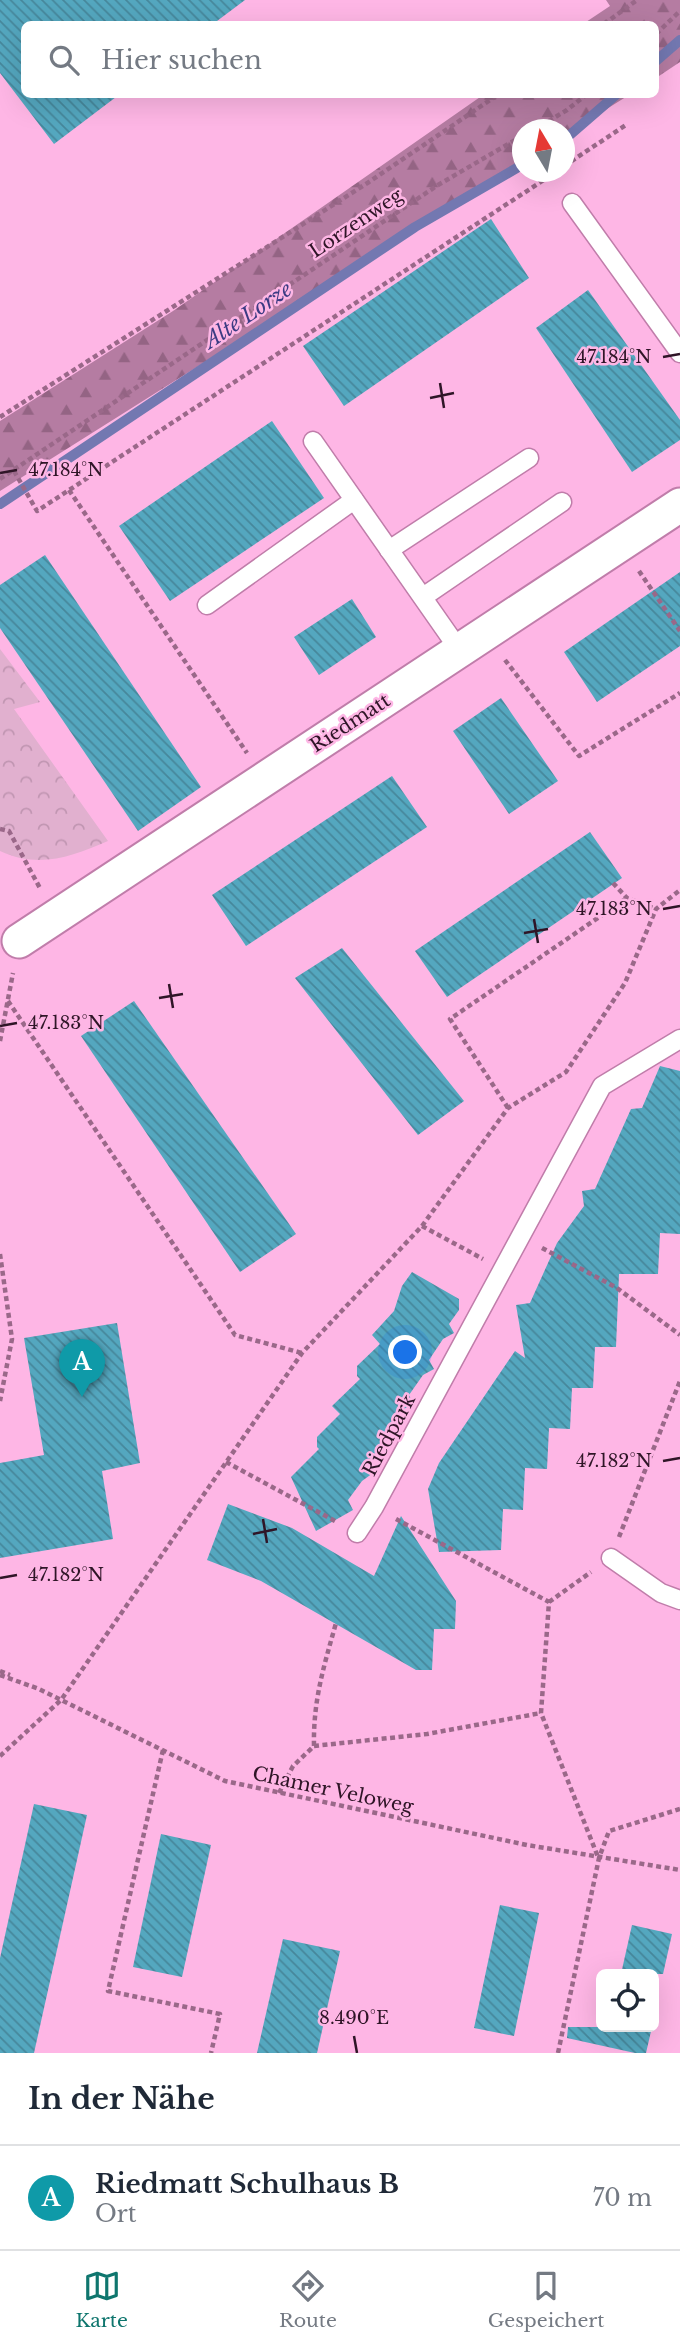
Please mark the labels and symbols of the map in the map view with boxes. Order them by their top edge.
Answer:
north arrow [512,119,575,182]
street label: Lorzenweg [305,183,408,263]
water label: Alte Lorze [197,276,297,356]
text: 47.184°N [577,346,651,368]
text: 47.184°N [29,459,103,481]
street label: Riedmatt [306,688,395,757]
text: 47.183°N [576,898,652,920]
text: 47.183°N [28,1012,104,1034]
your location [388,1335,422,1369]
pin: A [59,1339,105,1397]
street label: Riedpark [358,1390,420,1480]
text: 47.182°N [576,1450,652,1472]
text: 47.182°N [28,1564,104,1586]
street label: Chamer Veloweg [250,1762,416,1818]
text: 8.490°E [319,2007,389,2029]

